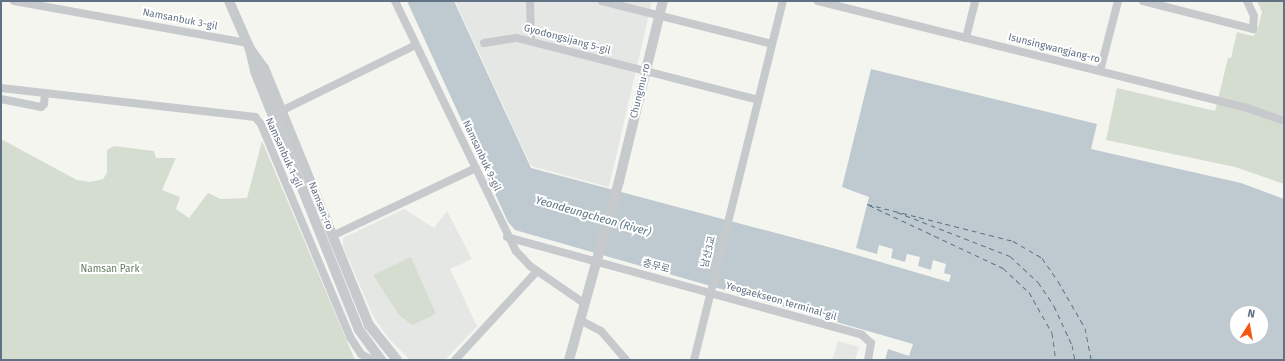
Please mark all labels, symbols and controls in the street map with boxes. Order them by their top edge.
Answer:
street label: Namsanbuk 3-gil [141,7,219,33]
street label: Gyodongsijang 5-gil [522,23,612,57]
street label: Isunsingwangjang-ro [1007,32,1101,66]
street label: Chungmu-ro [628,62,654,120]
street label: Namsanbuk 1-gil [262,116,304,190]
street label: Namsanbuk 9-gil [459,119,503,193]
street label: Namsan-ro [305,181,335,231]
water label: Yeondeungcheon (River) [534,194,652,240]
street label: 남산3교 [699,235,719,269]
street label: 충무로 [641,258,671,276]
park label: Namsan Park [80,264,140,276]
street label: Yeogaekseon terminal-gil [724,280,838,324]
north arrow [1229,305,1269,345]
text: N [1246,307,1256,321]

